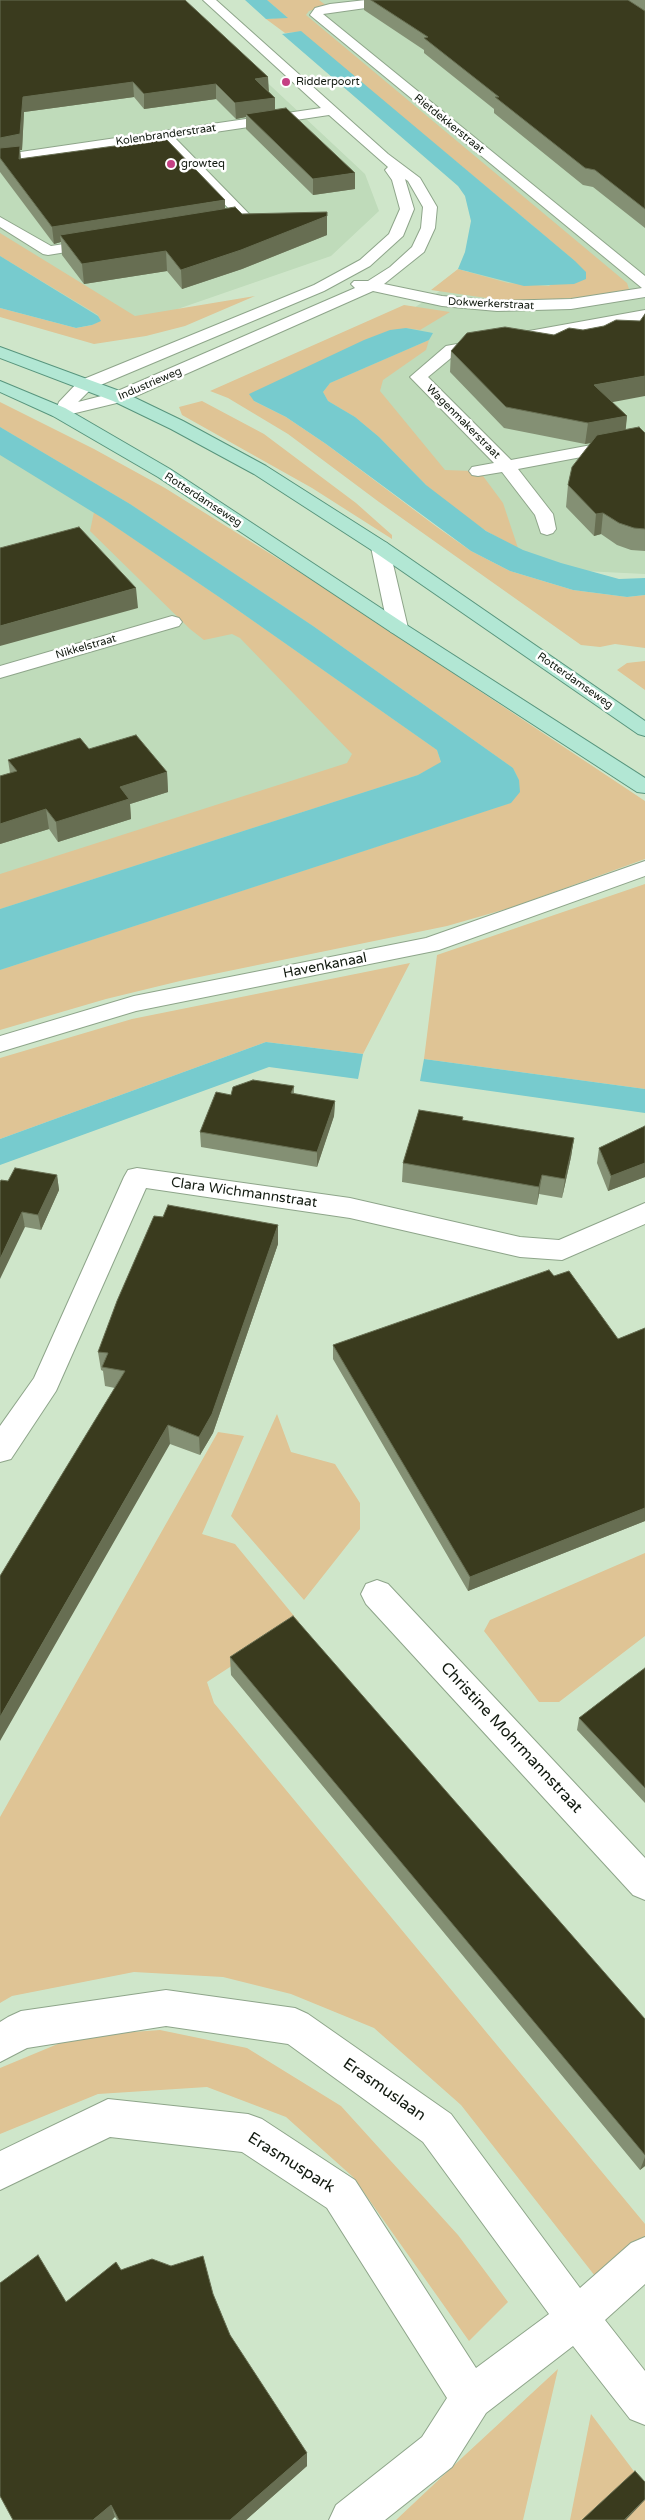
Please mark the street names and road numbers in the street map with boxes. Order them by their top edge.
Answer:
street label: Rietdekkerstraat [411,92,487,156]
street label: Kolenbranderstraat [115,121,217,149]
street label: Dokwerkerstraat [448,295,534,313]
street label: Industrieweg [116,365,184,403]
street label: Wagenmakerstraat [423,382,503,462]
street label: Rotterdamseweg [162,470,244,530]
street label: Nikkelstraat [54,632,118,662]
street label: Rotterdamseweg [535,650,615,712]
street label: Havenkanaal [282,950,368,982]
street label: Clara Wichmannstraat [170,1174,318,1212]
street label: Christine Mohrmannstraat [436,1659,586,1817]
street label: Erasmuslaan [339,2054,429,2126]
street label: Erasmuspark [244,2129,338,2197]

